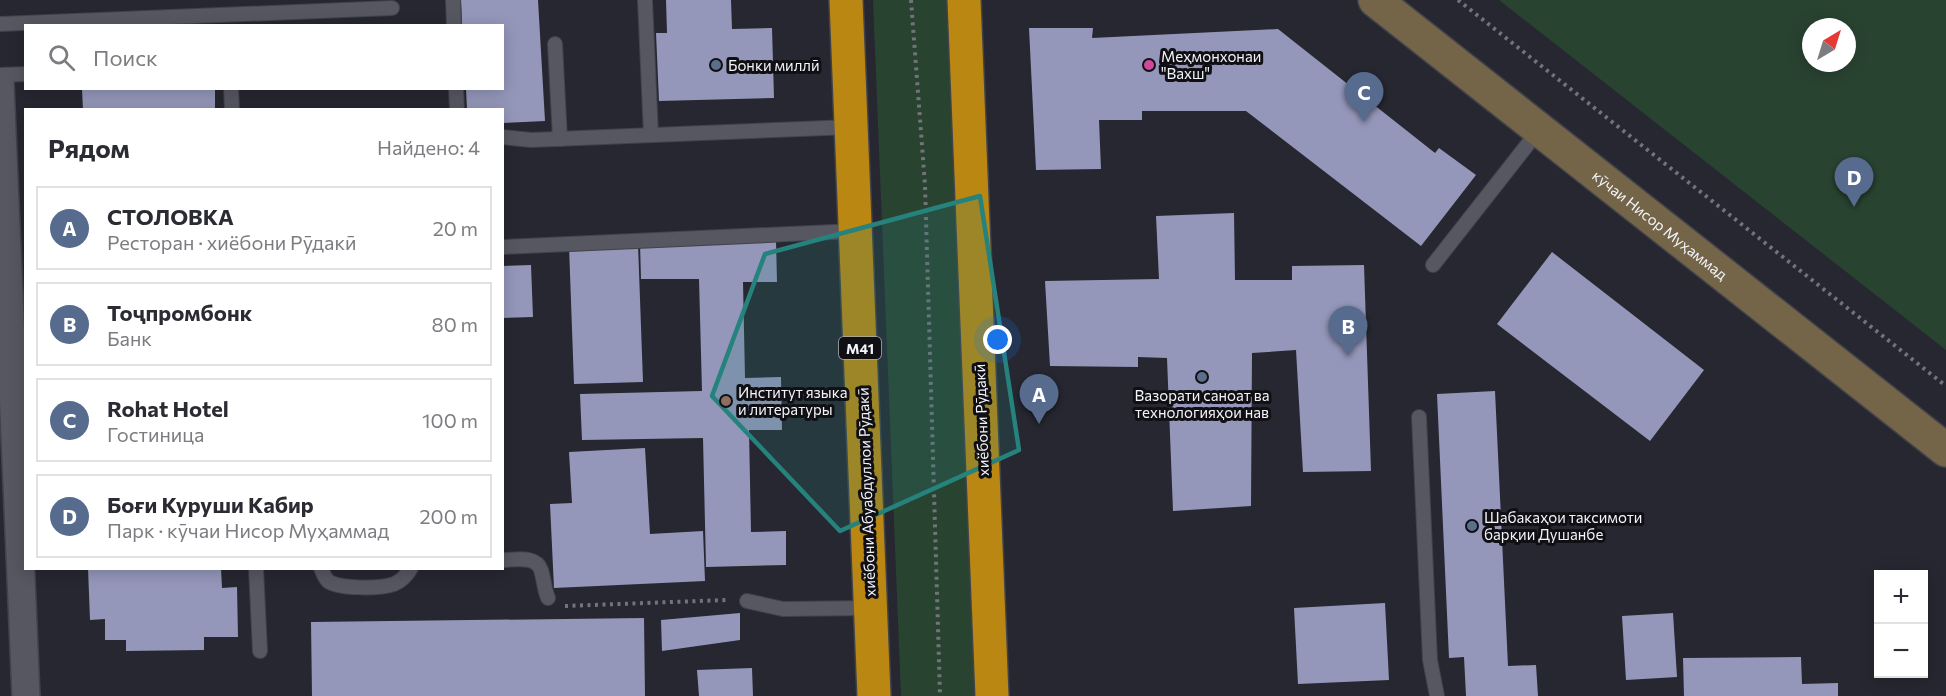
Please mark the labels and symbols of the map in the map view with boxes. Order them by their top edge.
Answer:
north arrow [1802,18,1856,72]
place label: Меҳмонхонаи "Вахш" [1161,47,1261,82]
place label: Бонки миллӣ [728,56,820,74]
marker: Бонки миллӣ [709,58,723,72]
marker: Меҳмонхонаи "Вахш" [1142,58,1156,72]
pin: C [1344,72,1384,122]
pin: D [1834,158,1874,207]
street label: кӯчаи Нисор Муҳаммад [1589,166,1731,283]
pin: B [1328,306,1368,356]
your location [983,325,1012,354]
road number: M41 [839,337,881,359]
street label: хиёбони Рӯдакӣ [970,364,992,476]
marker: Вазорати саноат ва технологияҳои нав [1195,370,1209,384]
pin: A [1020,374,1058,424]
place label: Институт языка и литературы [738,383,847,418]
place label: Вазорати саноат ва технологияҳои нав [1135,386,1269,421]
street label: хиёбони Абуабдуллои Рӯдакӣ [853,387,879,597]
marker: Институт языка и литературы [719,394,733,408]
place label: Шабакаҳои таксимоти барқии Душанбе [1484,508,1642,543]
marker: Шабакаҳои таксимоти барқии Душанбе [1465,519,1479,533]

